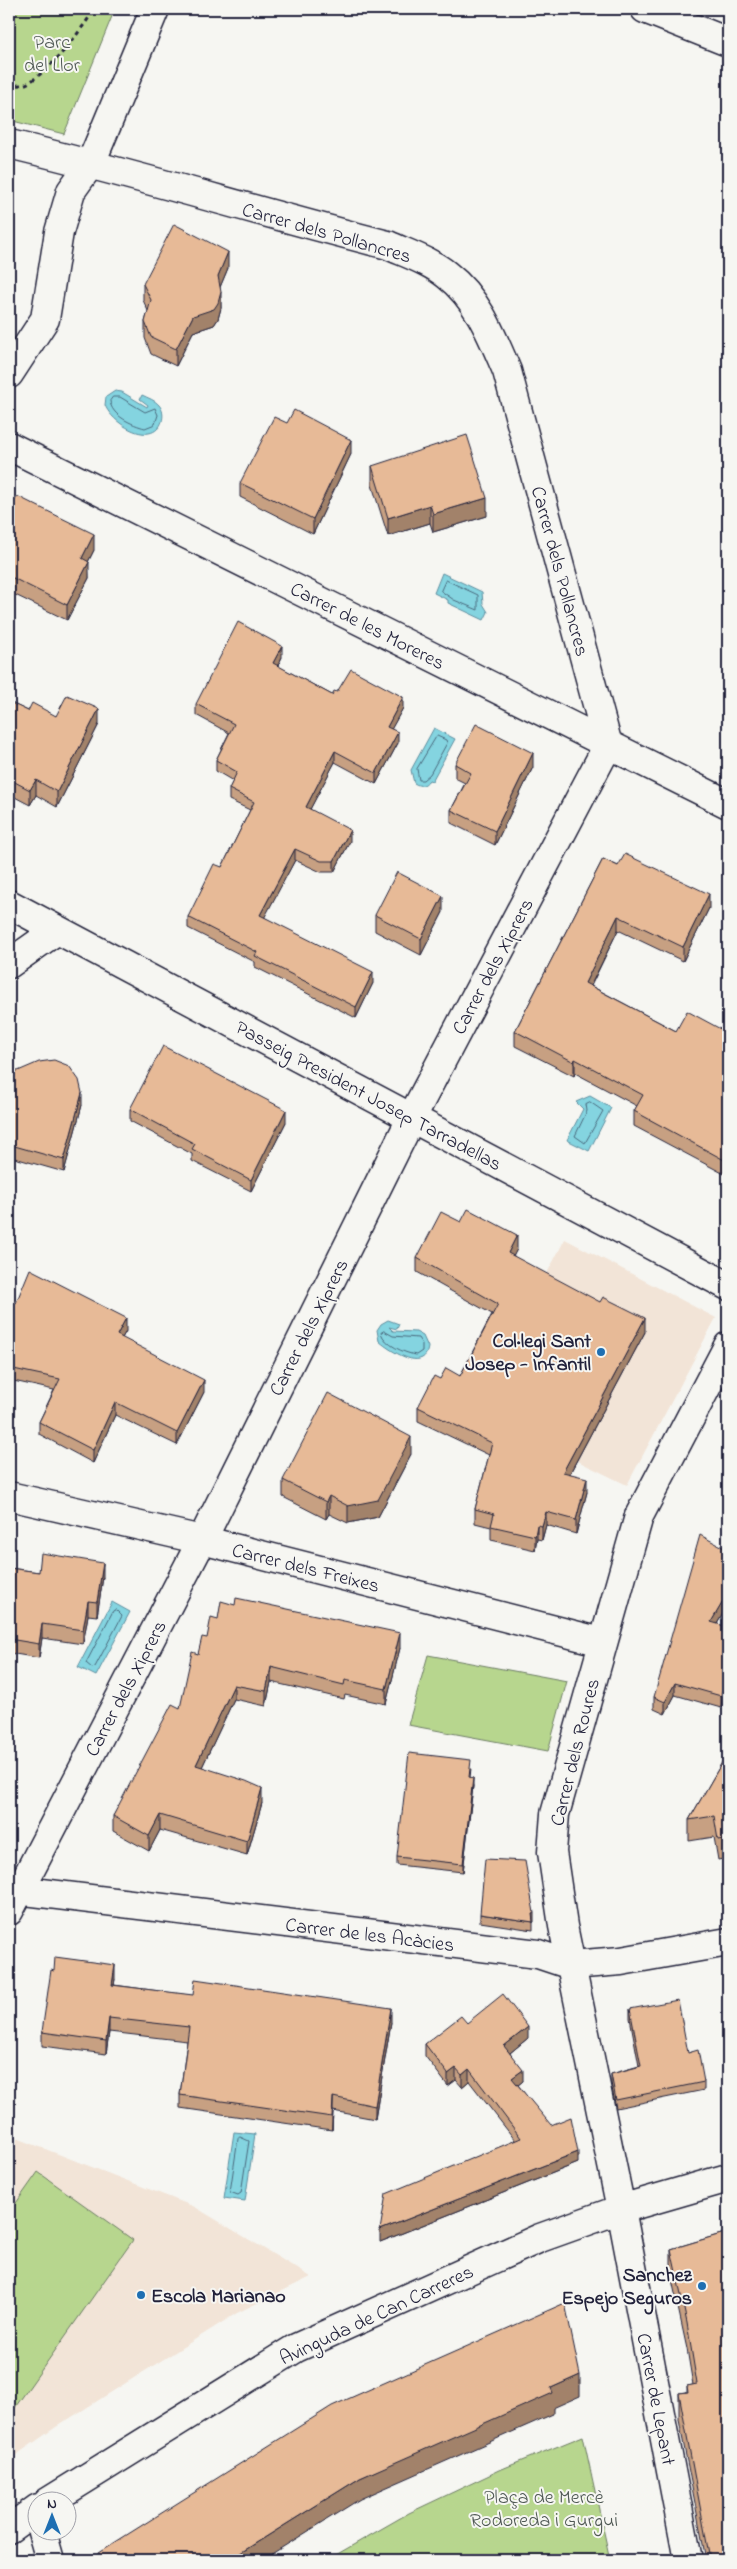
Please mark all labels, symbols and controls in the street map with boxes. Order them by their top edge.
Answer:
park label: Parc del Llor [24,29,81,81]
street label: Carrer dels Pollancres [238,196,414,272]
street label: Carrer dels Pollancres [522,483,595,660]
street label: Carrer de les Moreres [285,576,449,679]
street label: Carrer dels Xiprers [446,894,542,1040]
street label: Passeig President Josep Tarradellas [229,1015,506,1181]
street label: Carrer dels Xiprers [263,1254,357,1402]
place label: Col·legi Sant Josep - Infantil [465,1328,591,1380]
marker: Col·legi Sant Josep - Infantil [595,1346,607,1358]
street label: Carrer dels Freixes [228,1537,382,1602]
street label: Carrer dels Xiprers [79,1616,175,1762]
street label: Carrer dels Roures [544,1676,609,1829]
street label: Carrer de les Acàcies [284,1912,456,1961]
street label: Avinguda de Can Carreres [275,2258,479,2375]
place label: Sanchez Espejo Seguros [562,2262,693,2315]
marker: Sanchez Espejo Seguros [696,2280,708,2292]
place label: Escola Marianao [151,2283,286,2312]
marker: Escola Marianao [135,2289,147,2301]
street label: Carrer de Lepant [628,2331,682,2468]
park label: Plaça de Mercè Rodoreda i Gurgui [470,2484,618,2537]
north arrow [28,2492,78,2542]
text: N [47,2494,57,2515]

